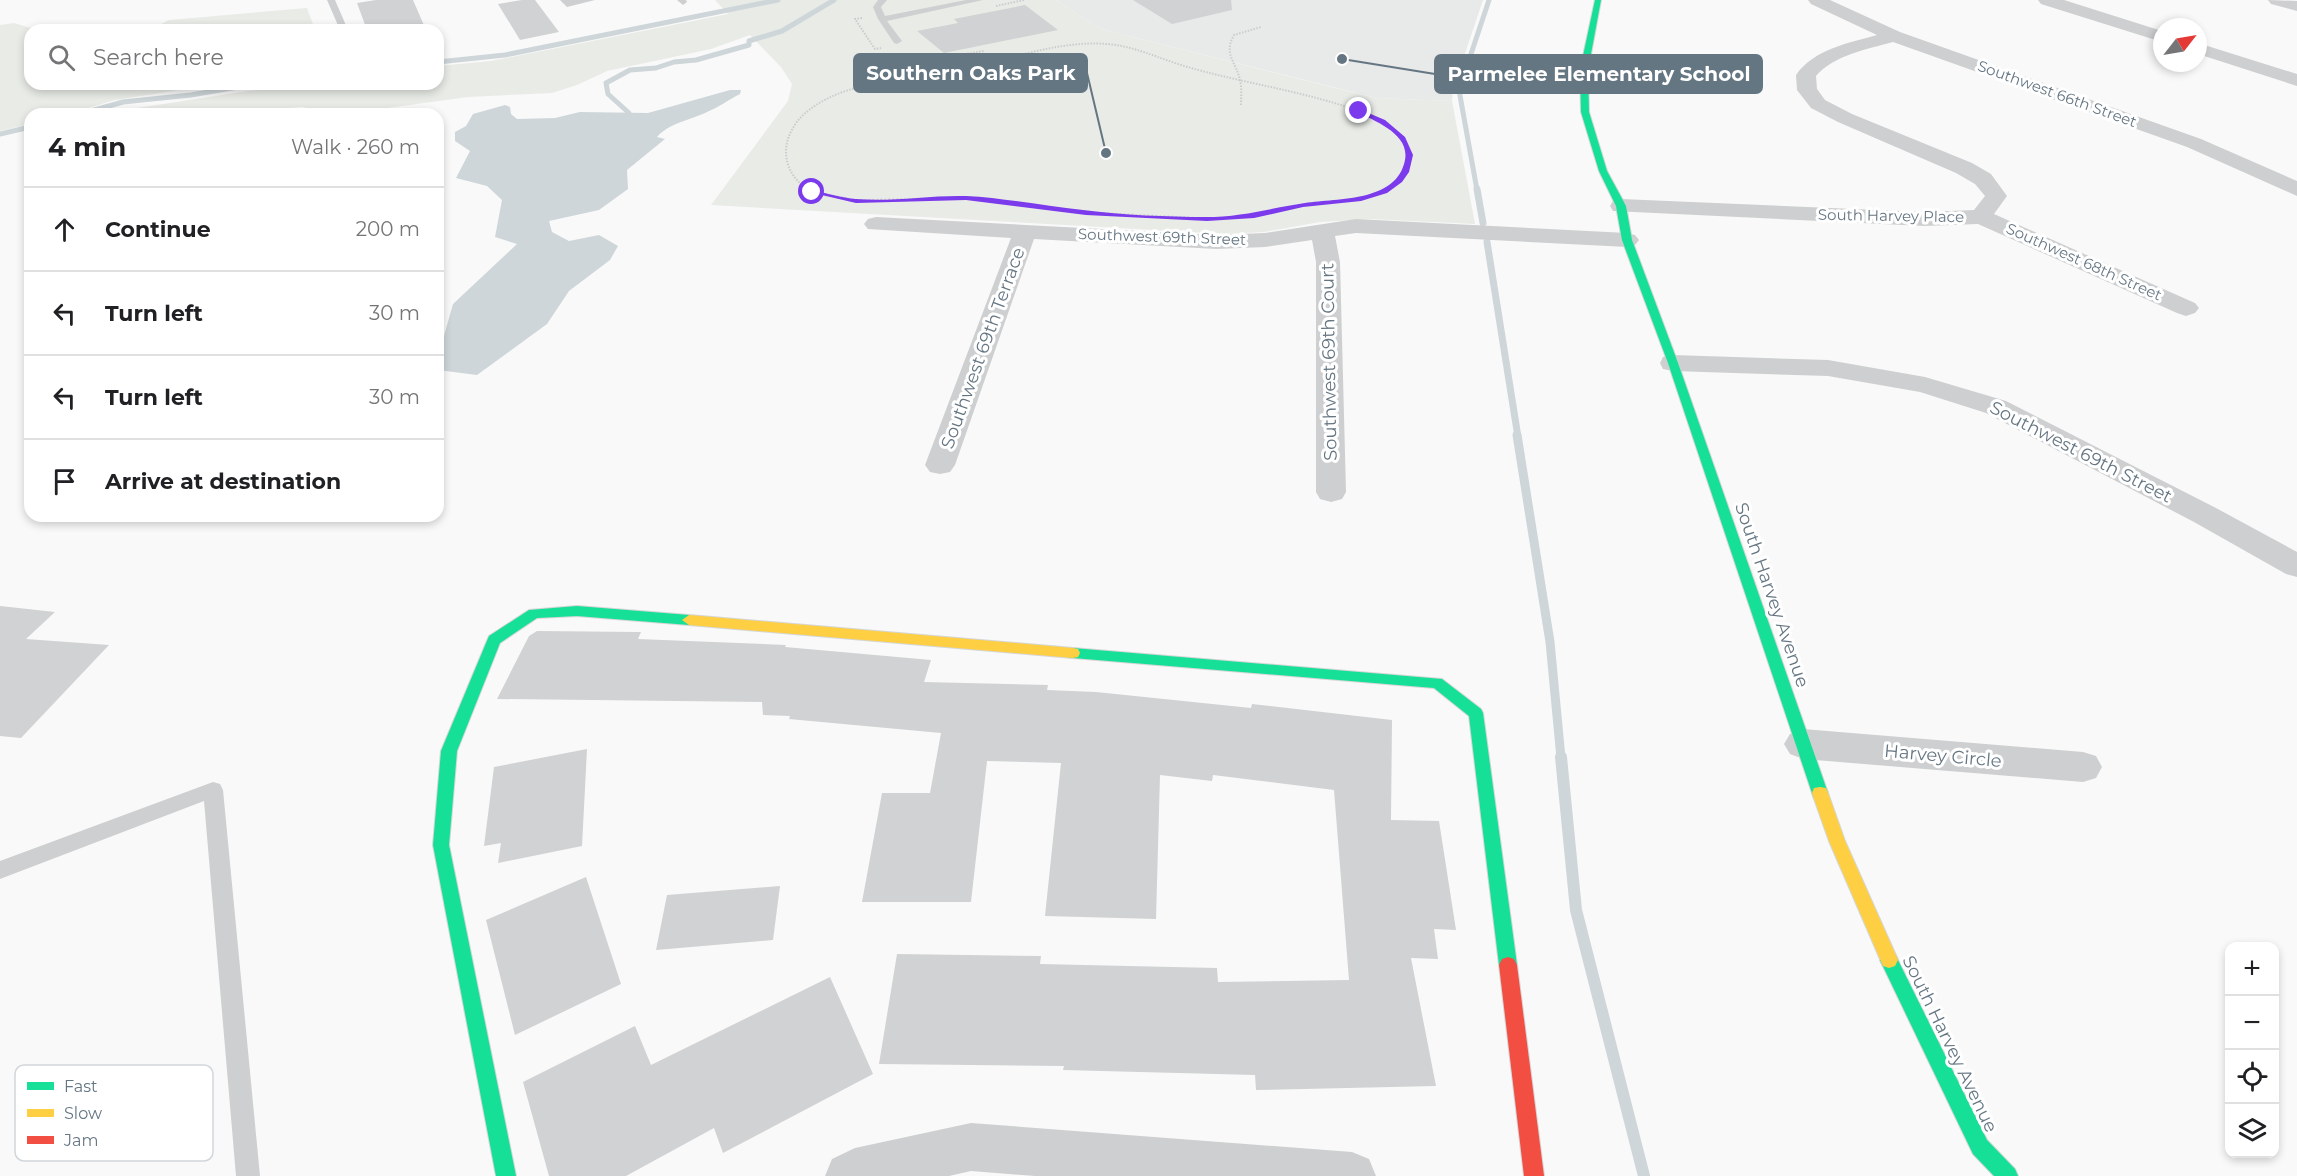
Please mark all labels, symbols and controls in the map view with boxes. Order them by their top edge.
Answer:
north arrow [2153,18,2207,72]
search box [24,24,444,90]
icon: search [45,41,78,74]
text: Search here [93,44,224,71]
callout: Southern Oaks Park [854,54,1087,92]
callout: Parmelee Elementary School [1435,55,1762,93]
street label: Southwest 66th Street [1975,56,2139,131]
text: Southern Oaks Park [866,61,1077,85]
text: Parmelee Elementary School [1448,62,1750,86]
route end [1345,97,1371,123]
text: 4 min [48,131,126,163]
text: Walk · 260 m [291,135,420,159]
route start [798,178,824,204]
street label: South Harvey Place [1818,205,1964,226]
icon: ahead [48,213,81,246]
text: Continue [105,216,211,243]
text: 200 m [356,217,420,241]
street label: Southwest 68th Street [2003,219,2165,304]
street label: Southwest 69th Street [1078,224,1246,249]
street label: Southwest 69th Terrace [936,244,1030,452]
street label: Southwest 69th Court [1316,263,1342,461]
icon: left [48,297,81,330]
text: Turn left [105,300,203,327]
text: 30 m [369,301,420,325]
icon: left [48,381,81,414]
text: Turn left [105,384,203,411]
text: 30 m [369,385,420,409]
street label: Southwest 69th Street [1986,396,2176,508]
icon: arrive [48,465,81,498]
text: Arrive at destination [105,468,341,495]
street label: South Harvey Avenue [1730,500,1814,690]
street label: Harvey Circle [1883,740,2003,772]
map controls [2225,942,2279,1158]
button: + [2225,942,2279,996]
street label: South Harvey Avenue [1898,952,2002,1136]
button: − [2225,996,2279,1050]
button: locate [2225,1050,2279,1104]
legend [15,1065,213,1161]
text: Fast [64,1077,98,1096]
text: Slow [64,1104,102,1123]
button: layers [2225,1104,2279,1158]
text: Jam [63,1131,98,1150]

